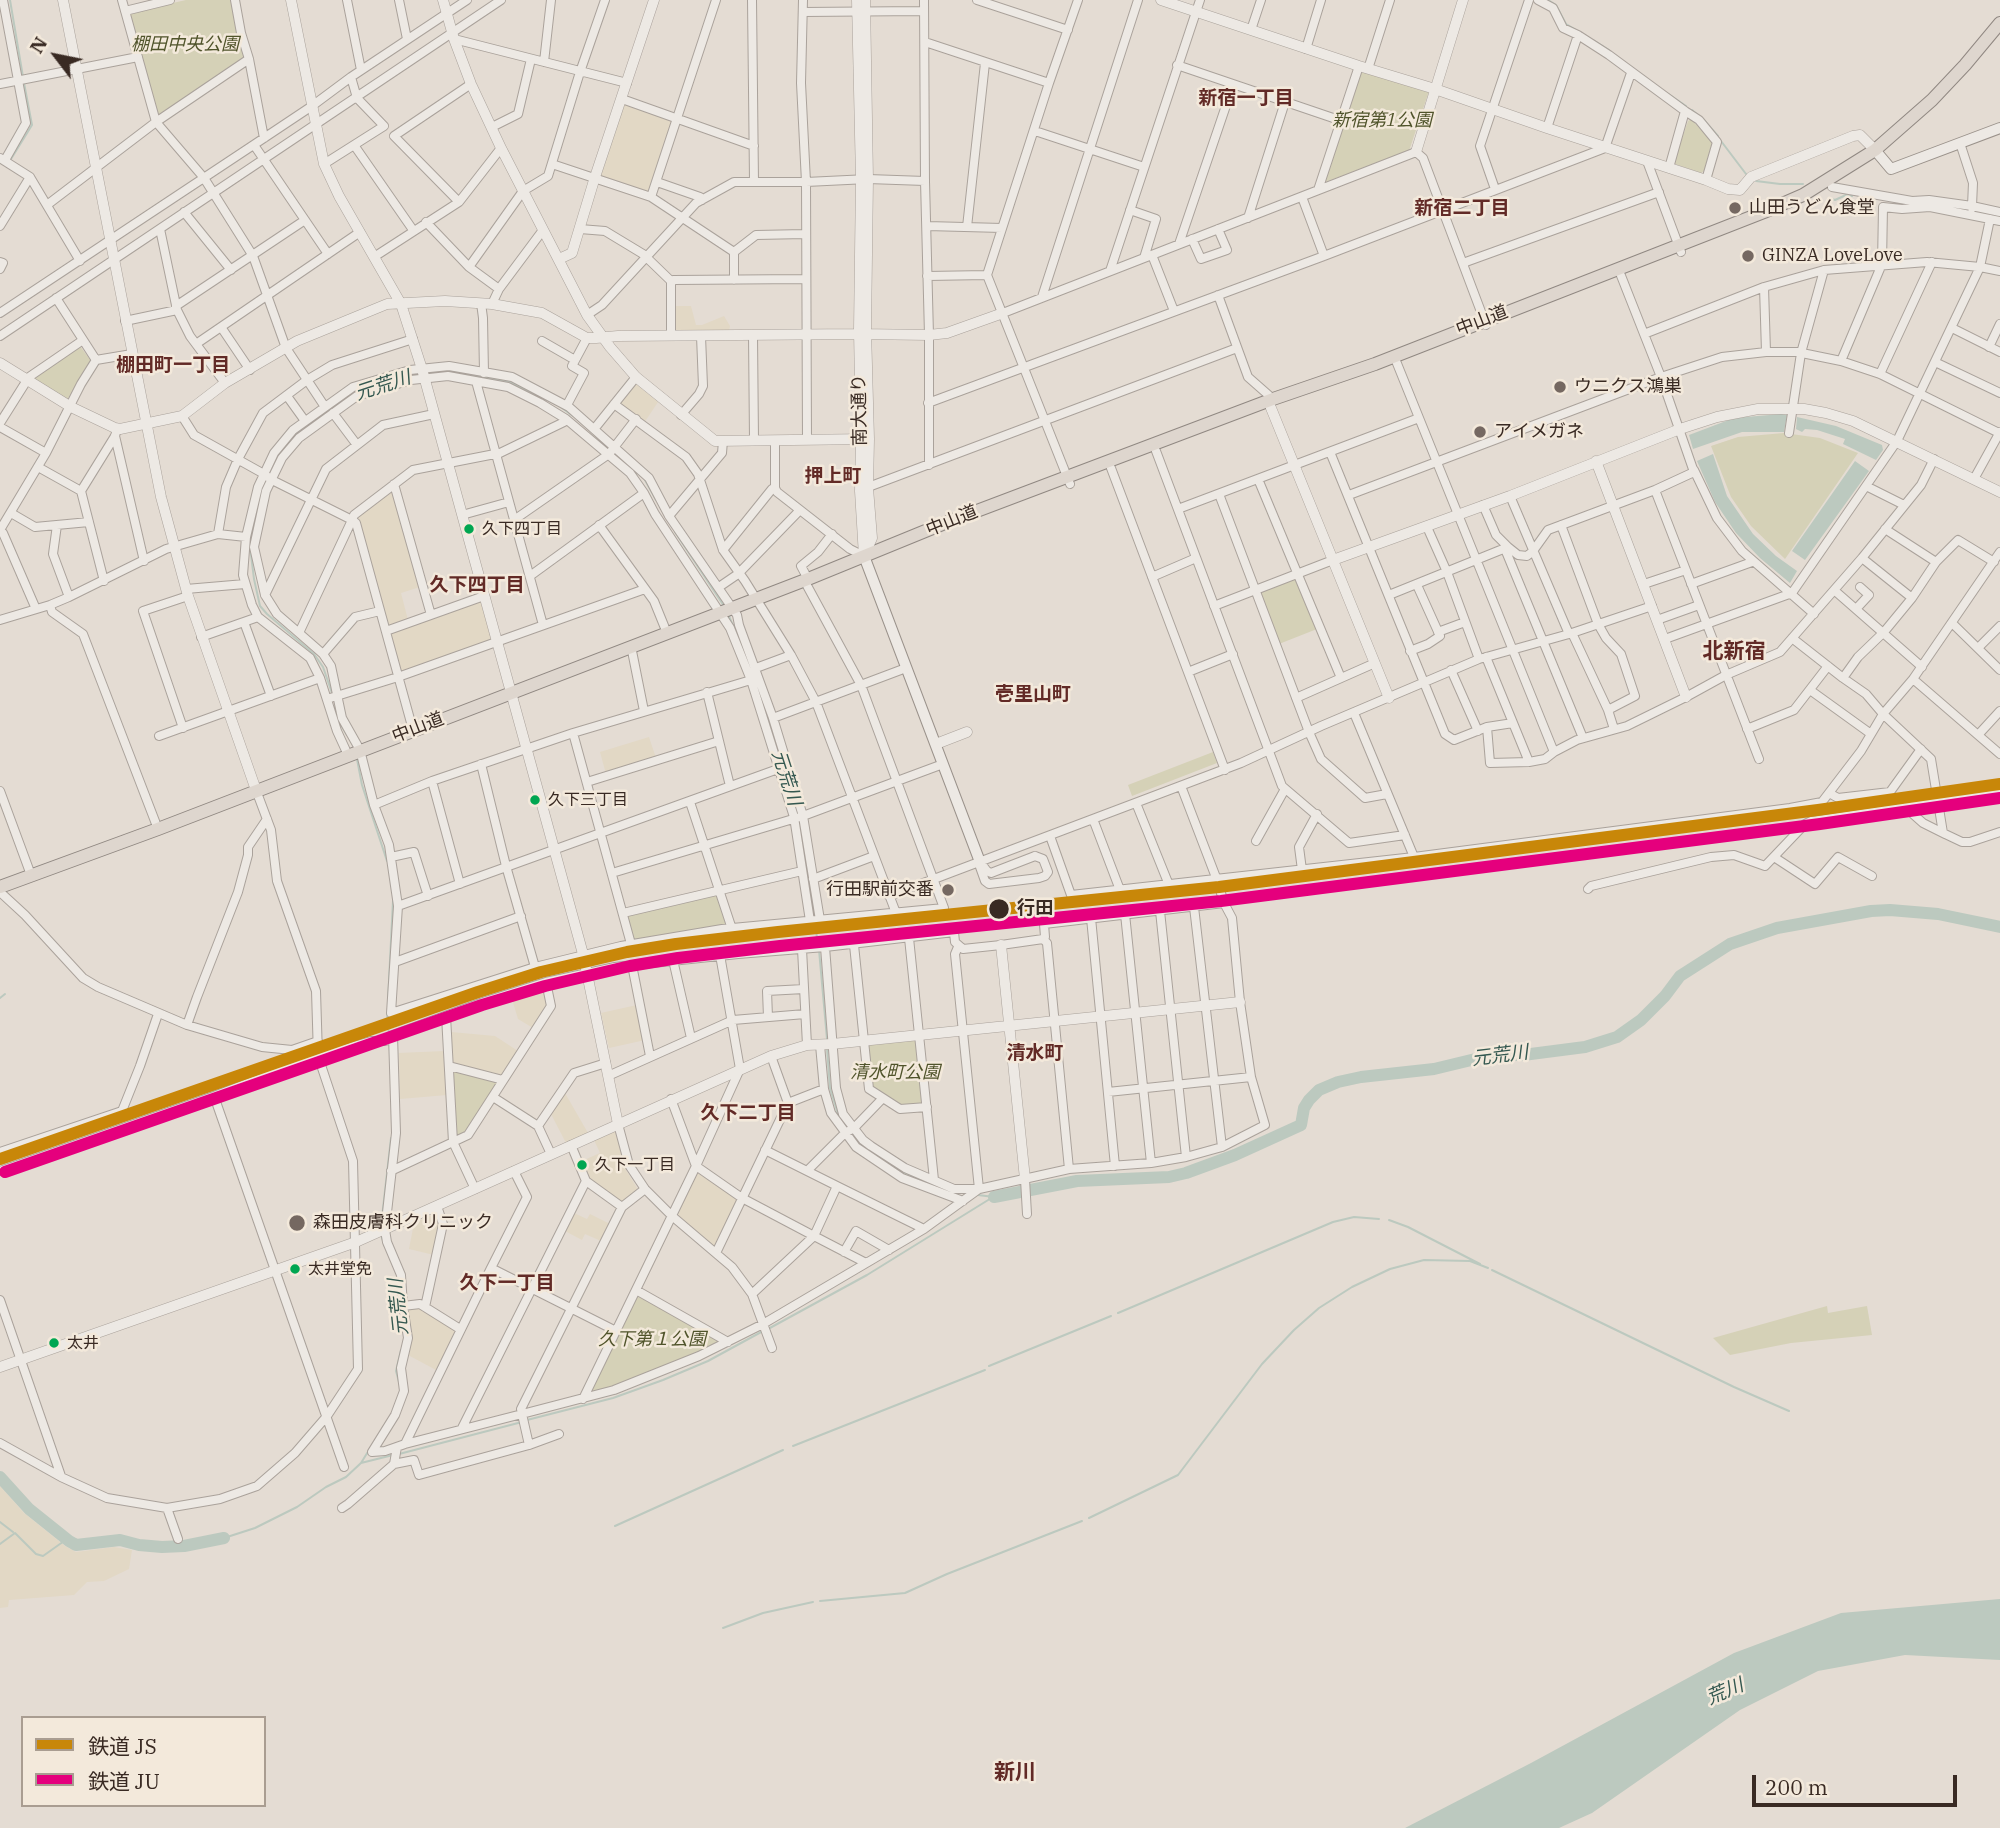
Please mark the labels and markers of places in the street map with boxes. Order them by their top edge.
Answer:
place label: 山田うどん食堂 [1749,197,1875,219]
marker: 山田うどん食堂 [1727,200,1743,216]
place label: GINZA LoveLove [1762,245,1903,267]
marker: GINZA LoveLove [1740,248,1756,264]
place label: ウニクス鴻巣 [1574,376,1682,398]
marker: ウニクス鴻巣 [1552,379,1568,395]
place label: アイメガネ [1494,421,1584,443]
marker: アイメガネ [1472,424,1488,440]
place label: 久下四丁目 [482,519,562,539]
marker: 久下四丁目 [462,522,476,536]
place label: 久下三丁目 [548,790,628,810]
marker: 久下三丁目 [528,793,542,807]
place label: 行田駅前交番 [826,879,934,901]
marker: 行田駅前交番 [940,882,956,898]
marker: 行田 [987,897,1011,921]
place label: 行田 [1017,898,1053,920]
place label: 久下一丁目 [595,1155,675,1175]
marker: 久下一丁目 [575,1158,589,1172]
place label: 森田皮膚科クリニック [313,1212,493,1234]
marker: 森田皮膚科クリニック [287,1213,307,1233]
place label: 太井堂免 [308,1259,372,1279]
marker: 太井堂免 [288,1262,302,1276]
place label: 太井 [67,1333,99,1353]
marker: 太井 [47,1336,61,1350]

